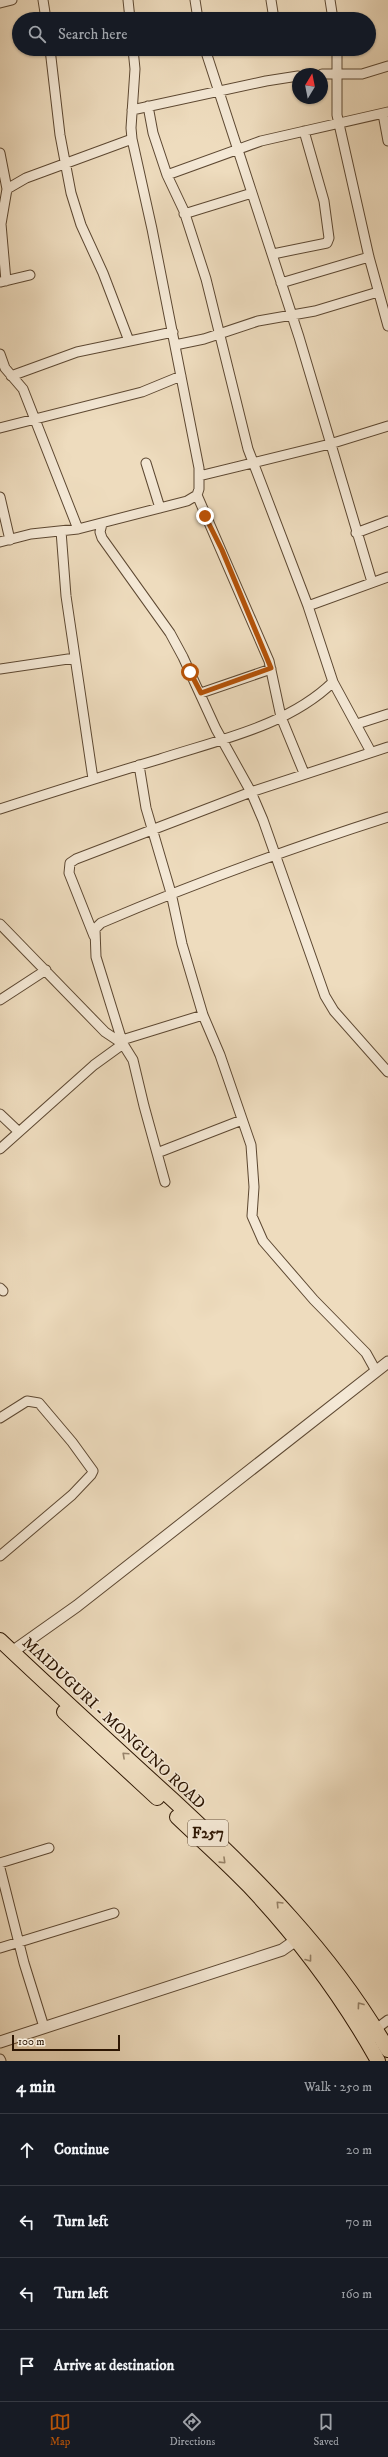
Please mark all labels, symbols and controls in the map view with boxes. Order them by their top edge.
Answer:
search box [12,12,376,56]
icon: search [26,23,48,45]
text: Search here [58,25,127,44]
north arrow [292,68,328,104]
route end [196,507,214,525]
route start [181,663,199,681]
street label: MAIDUGURI - MONGUNO ROAD [18,1633,210,1813]
one-way arrow [122,1752,130,1760]
road number: F257 [188,1820,228,1846]
one-way arrow [218,1856,226,1864]
one-way arrow [277,1901,284,1909]
one-way arrow [305,1954,312,1961]
one-way arrow [357,2002,365,2009]
scale bar [12,2033,120,2052]
text: 100 m [18,2035,44,2049]
text: 4 min [16,2076,55,2098]
text: Walk · 250 m [304,2079,372,2095]
icon: ahead [16,2139,38,2161]
text: Continue [54,2140,109,2159]
text: 20 m [346,2142,372,2158]
icon: left [16,2211,38,2233]
text: Turn left [54,2212,108,2231]
text: 70 m [346,2214,372,2230]
icon: left [16,2283,38,2305]
text: Turn left [54,2284,108,2303]
text: 160 m [341,2286,372,2302]
icon: arrive [16,2355,38,2377]
text: Arrive at destination [54,2356,174,2375]
tab: Map [49,2411,71,2449]
tab: Directions [170,2411,215,2449]
tab: Saved [314,2411,339,2449]

